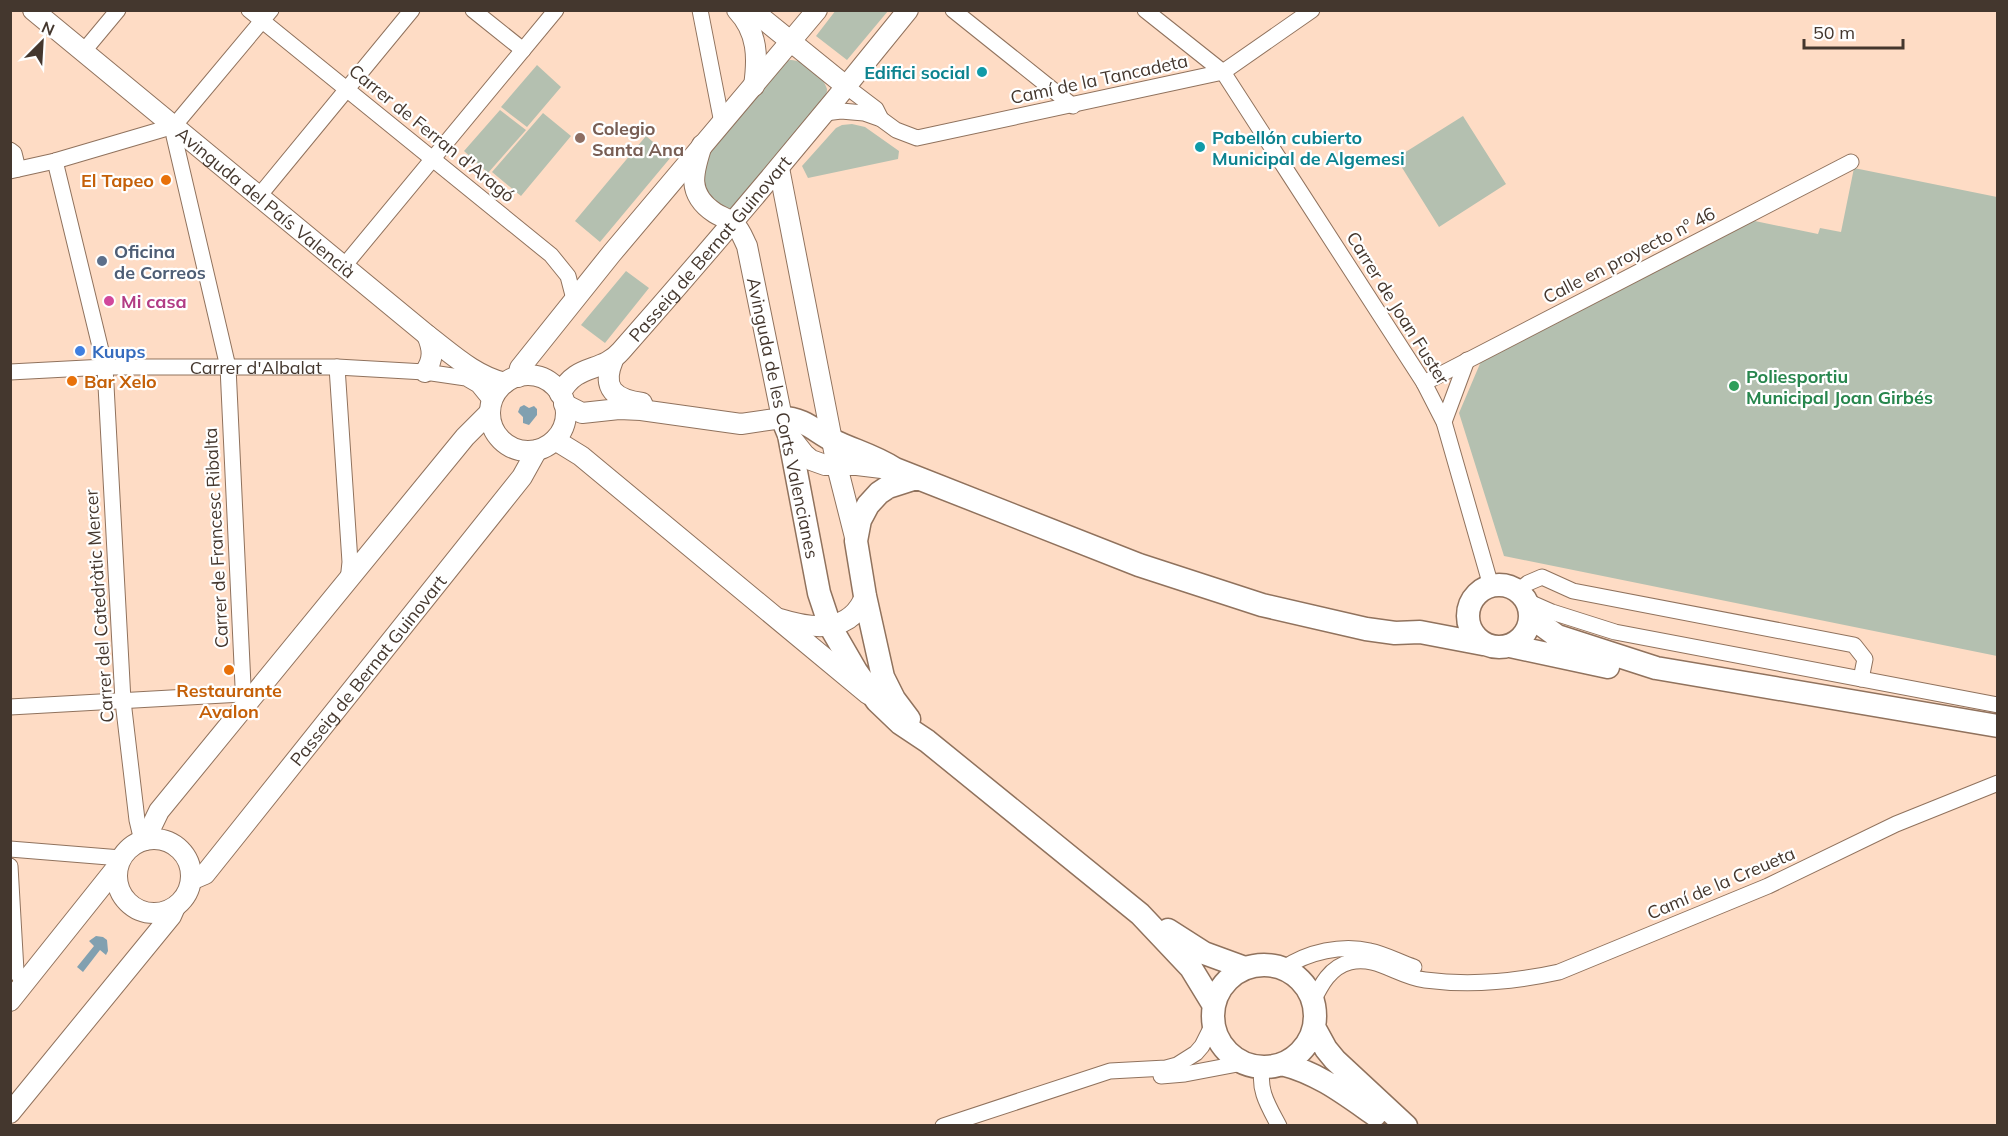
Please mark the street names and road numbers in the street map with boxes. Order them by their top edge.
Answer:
street label: Camí de la Tancadeta [1008,49,1190,109]
street label: Carrer de Ferran d'Aragó [344,59,520,207]
street label: Avinguda del País Valencià [172,122,360,283]
street label: Passeig de Bernat Guinovart [623,151,796,346]
street label: Calle en proyecto nº 46 [1539,202,1719,308]
street label: Carrer de Joan Fuster [1342,227,1455,389]
street label: Avinguda de les Corts Valencianes [742,275,824,561]
street label: Carrer d'Albalat [190,356,322,379]
street label: Carrer de Francesc Ribalta [199,427,233,649]
street label: Carrer del Catedràtic Mercer [79,488,119,724]
street label: Passeig de Bernat Guinovart [284,570,451,770]
street label: Camí de la Creueta [1644,841,1798,925]

